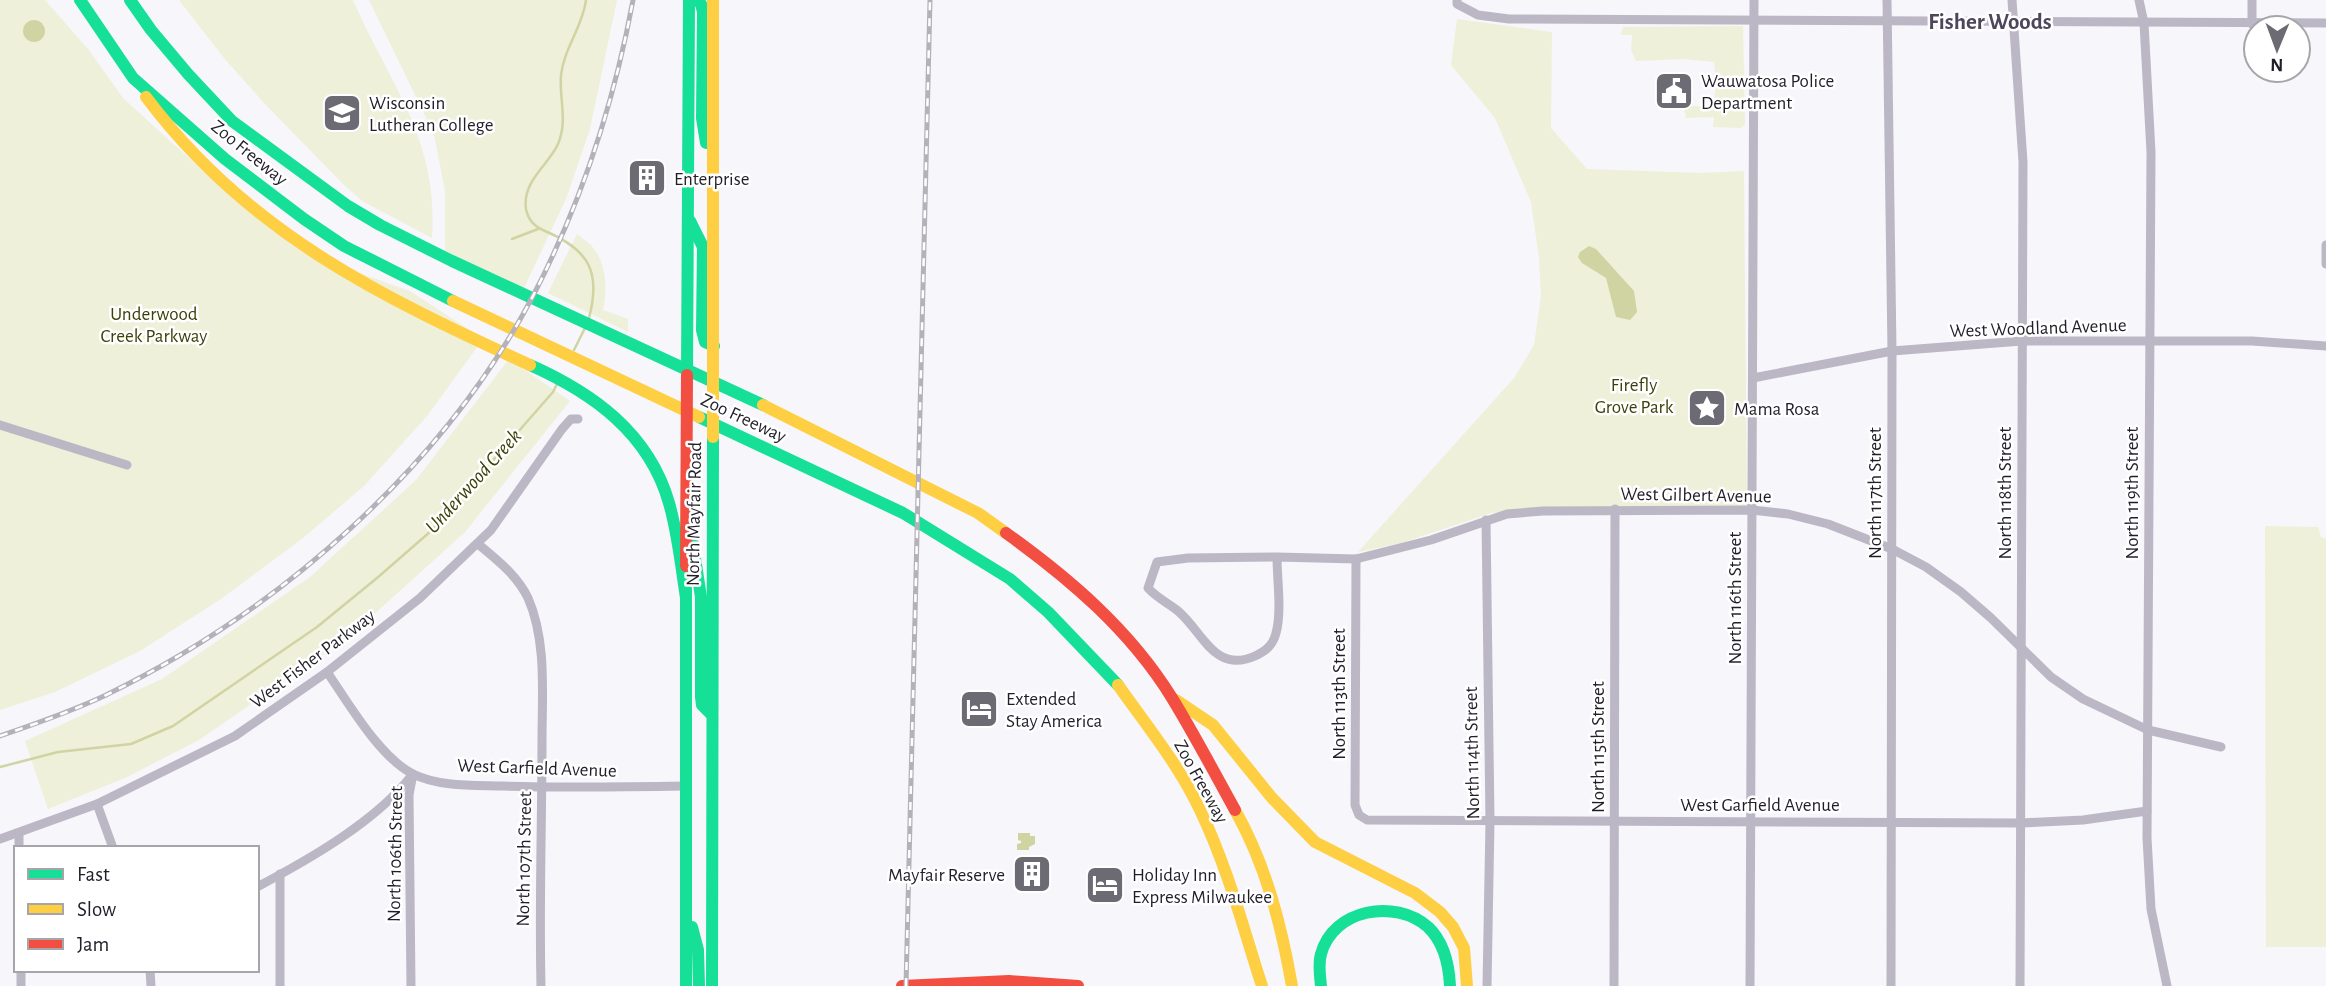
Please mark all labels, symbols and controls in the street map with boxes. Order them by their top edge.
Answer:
district label: Fisher Woods [1928,11,2052,34]
north arrow [2242,14,2312,84]
text: N [2270,55,2284,74]
public building icon: Wauwatosa Police Department [1653,70,1695,112]
place label: Wauwatosa Police Department [1701,72,1834,113]
school or university icon: Wisconsin Lutheran College [321,92,363,134]
place label: Wisconsin Lutheran College [369,94,494,135]
street label: Zoo Freeway [207,117,291,189]
building icon: Enterprise [626,157,668,199]
place label: Enterprise [674,170,749,189]
park label: Underwood Creek Parkway [101,305,207,346]
street label: West Woodland Avenue [1949,316,2127,341]
park label: Firefly Grove Park [1595,376,1674,417]
place icon: Mama Rosa [1686,387,1728,429]
street label: Zoo Freeway [698,390,789,446]
place label: Mama Rosa [1734,400,1820,419]
water label: Underwood Creek [421,425,526,538]
street label: North 117th Street [1866,427,1885,559]
street label: North 118th Street [1996,427,2015,559]
street label: North 119th Street [2123,427,2142,559]
street label: North Mayfair Road [684,442,705,586]
street label: West Gilbert Avenue [1620,485,1772,506]
street label: North 116th Street [1726,532,1745,664]
street label: West Fisher Parkway [247,606,379,712]
street label: North 113th Street [1330,628,1349,760]
street label: North 115th Street [1589,681,1608,813]
street label: North 114th Street [1462,686,1483,820]
hotel icon: Extended Stay America [958,688,1000,730]
place label: Extended Stay America [1006,690,1102,731]
street label: Zoo Freeway [1170,737,1231,826]
street label: West Garfield Avenue [457,756,617,781]
street label: North 106th Street [385,786,406,922]
street label: North 107th Street [514,791,535,927]
street label: West Garfield Avenue [1680,796,1840,815]
legend [14,846,259,972]
building icon: Mayfair Reserve [1011,853,1053,895]
text: Fast [77,864,110,885]
hotel icon: Holiday Inn Express Milwaukee [1084,864,1126,906]
place label: Mayfair Reserve [888,866,1005,885]
place label: Holiday Inn Express Milwaukee [1132,866,1272,907]
text: Slow [77,899,116,920]
text: Jam [77,934,109,955]

